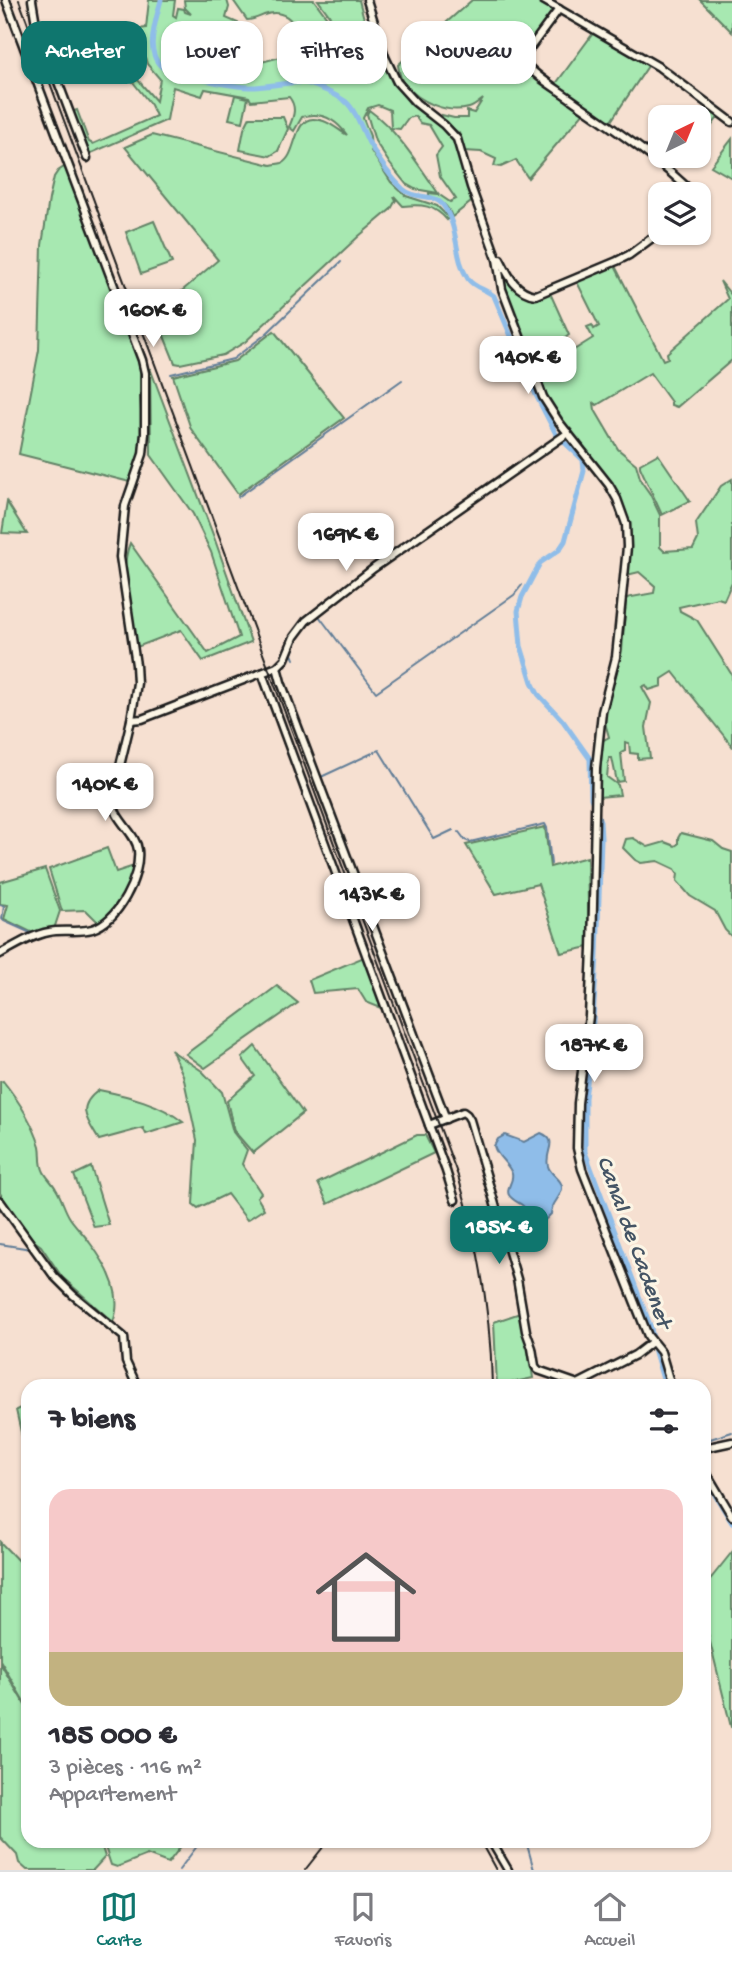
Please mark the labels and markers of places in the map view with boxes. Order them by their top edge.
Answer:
pin: 160K € [96,290,210,349]
pin: 140K € [471,336,585,396]
pin: 169K € [289,514,403,573]
pin: 140K € [48,764,162,823]
pin: 143K € [315,874,429,933]
pin: 187K € [537,1024,651,1084]
pin: 185K € [442,1206,556,1266]

